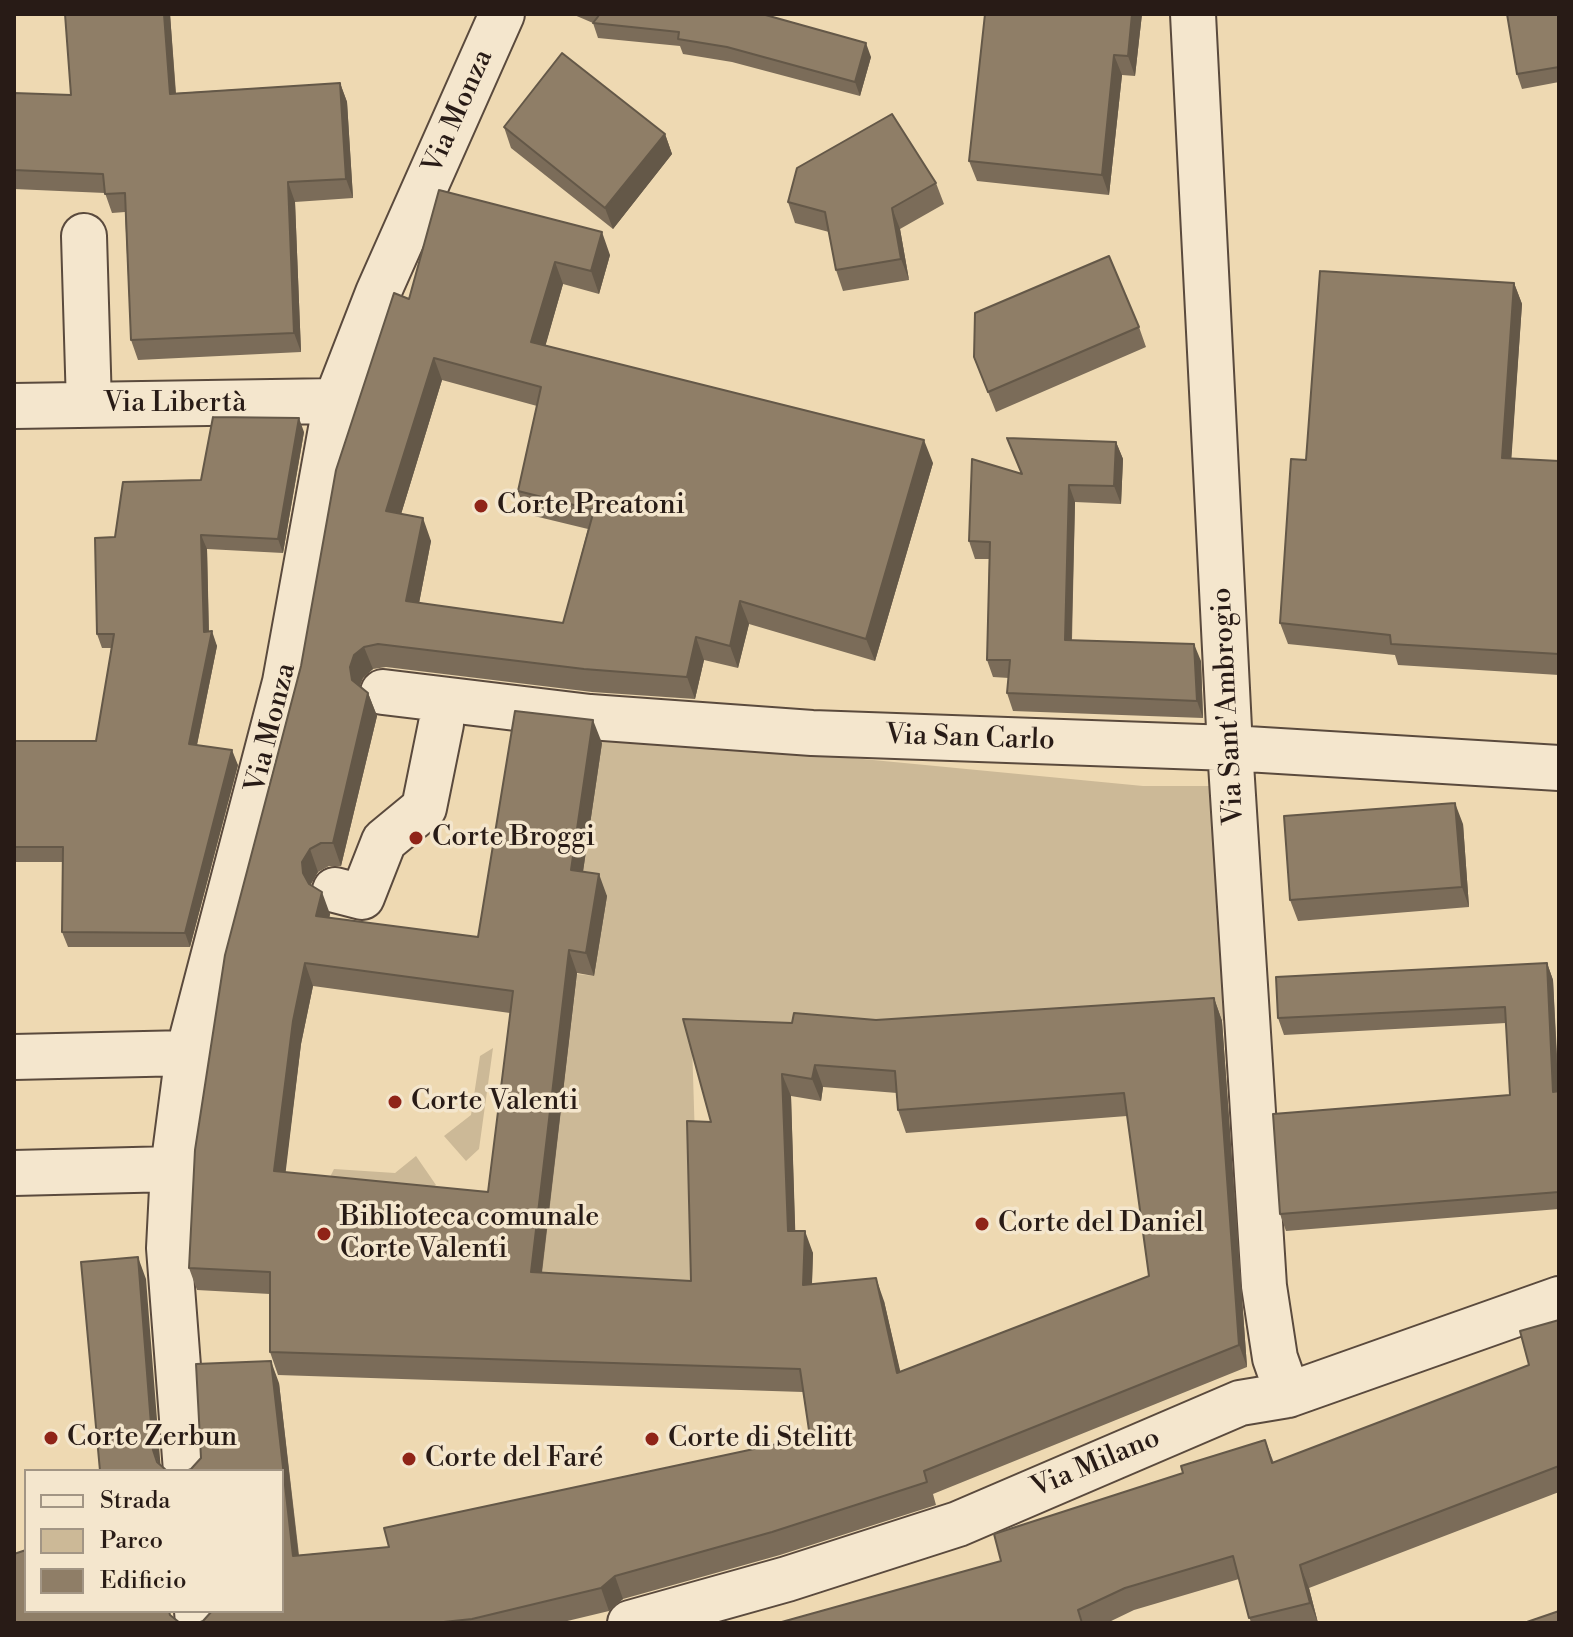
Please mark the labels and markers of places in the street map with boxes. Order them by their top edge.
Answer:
place label: Corte Preatoni [497,489,685,523]
marker: Corte Preatoni [472,497,490,515]
place label: Corte Broggi [432,821,595,855]
marker: Corte Broggi [407,829,425,847]
place label: Corte Valenti [411,1085,579,1119]
marker: Corte Valenti [386,1093,404,1111]
place label: Biblioteca comunale Corte Valenti [340,1201,599,1267]
place label: Corte del Daniel [998,1207,1204,1241]
marker: Corte del Daniel [973,1215,991,1233]
marker: Biblioteca comunale Corte Valenti [315,1225,333,1243]
place label: Corte Zerbun [67,1421,237,1455]
place label: Corte di Stelitt [668,1422,853,1456]
marker: Corte Zerbun [42,1429,60,1447]
marker: Corte di Stelitt [643,1430,661,1448]
place label: Corte del Faré [425,1442,603,1476]
marker: Corte del Faré [400,1450,418,1468]

